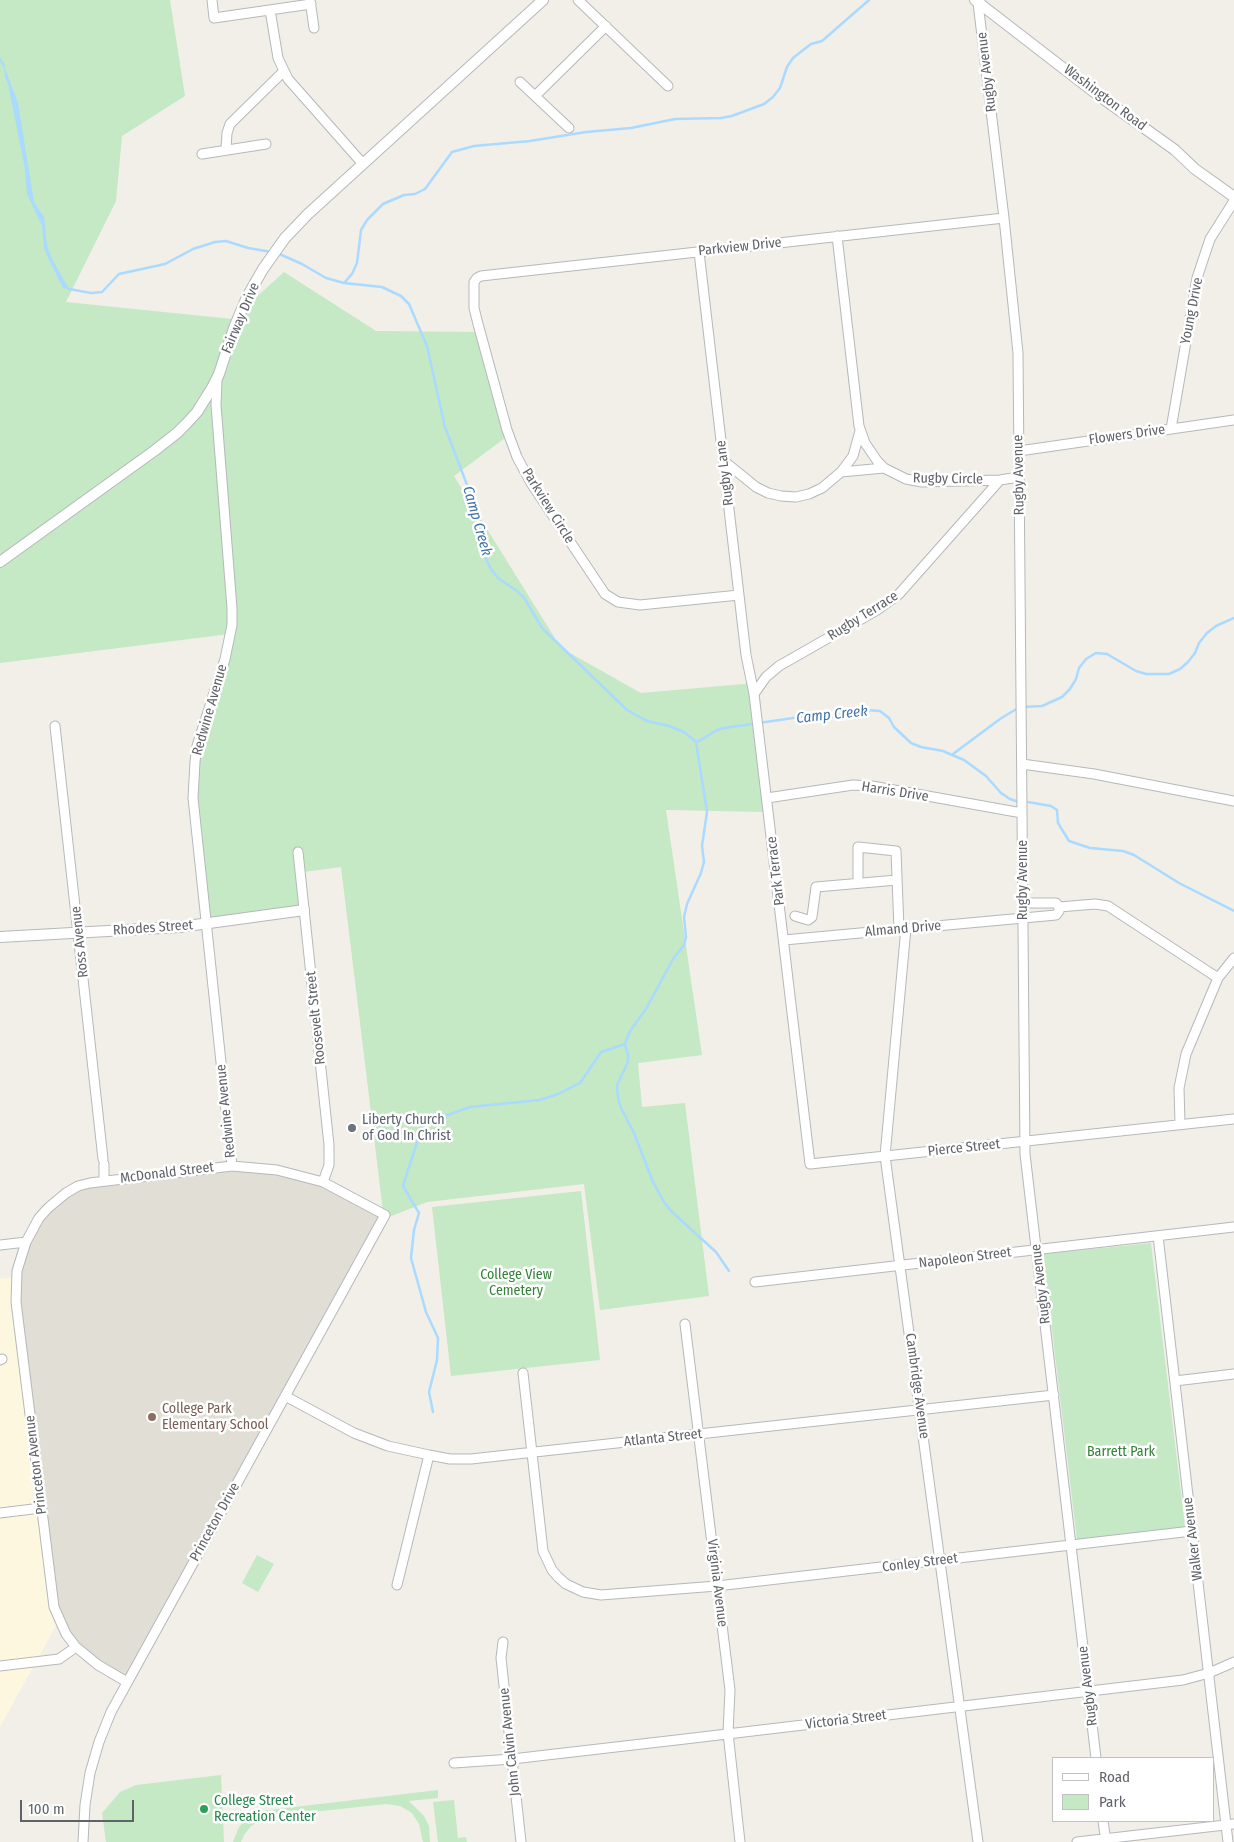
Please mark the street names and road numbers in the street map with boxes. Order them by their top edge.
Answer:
street label: Rugby Avenue [974,31,1000,113]
street label: Washington Road [1060,61,1150,135]
street label: Parkview Drive [698,234,782,260]
street label: Young Drive [1177,276,1207,346]
street label: Fairway Drive [219,280,263,356]
street label: Flowers Drive [1088,421,1166,449]
street label: Rugby Avenue [1010,435,1028,515]
street label: Rugby Lane [713,439,737,507]
street label: Parkview Circle [518,465,578,547]
street label: Rugby Circle [913,470,983,488]
street label: Rugby Terrace [825,588,901,644]
street label: Redwine Avenue [189,662,231,758]
street label: Harris Drive [860,778,930,806]
street label: Park Terrace [763,835,789,907]
street label: Rugby Avenue [1015,840,1031,920]
street label: Ross Avenue [68,905,92,979]
street label: Rhodes Street [112,917,194,939]
street label: Almand Drive [864,917,942,941]
street label: Roosevelt Street [303,970,329,1066]
street label: Redwine Avenue [213,1063,239,1159]
street label: Pierce Street [927,1136,1001,1160]
street label: McDonald Street [119,1159,215,1187]
street label: Rugby Avenue [1028,1243,1054,1325]
street label: Napoleon Street [918,1244,1012,1272]
street label: Cambridge Avenue [901,1332,933,1440]
street label: Princeton Avenue [22,1414,50,1516]
street label: Atlanta Street [623,1426,703,1450]
street label: Princeton Drive [186,1480,244,1564]
street label: Walker Avenue [1180,1496,1206,1582]
street label: Virginia Avenue [703,1538,731,1628]
street label: Conley Street [881,1550,959,1576]
street label: Rugby Avenue [1075,1645,1101,1727]
street label: John Calvin Avenue [496,1687,524,1797]
street label: Victoria Street [805,1707,887,1733]

